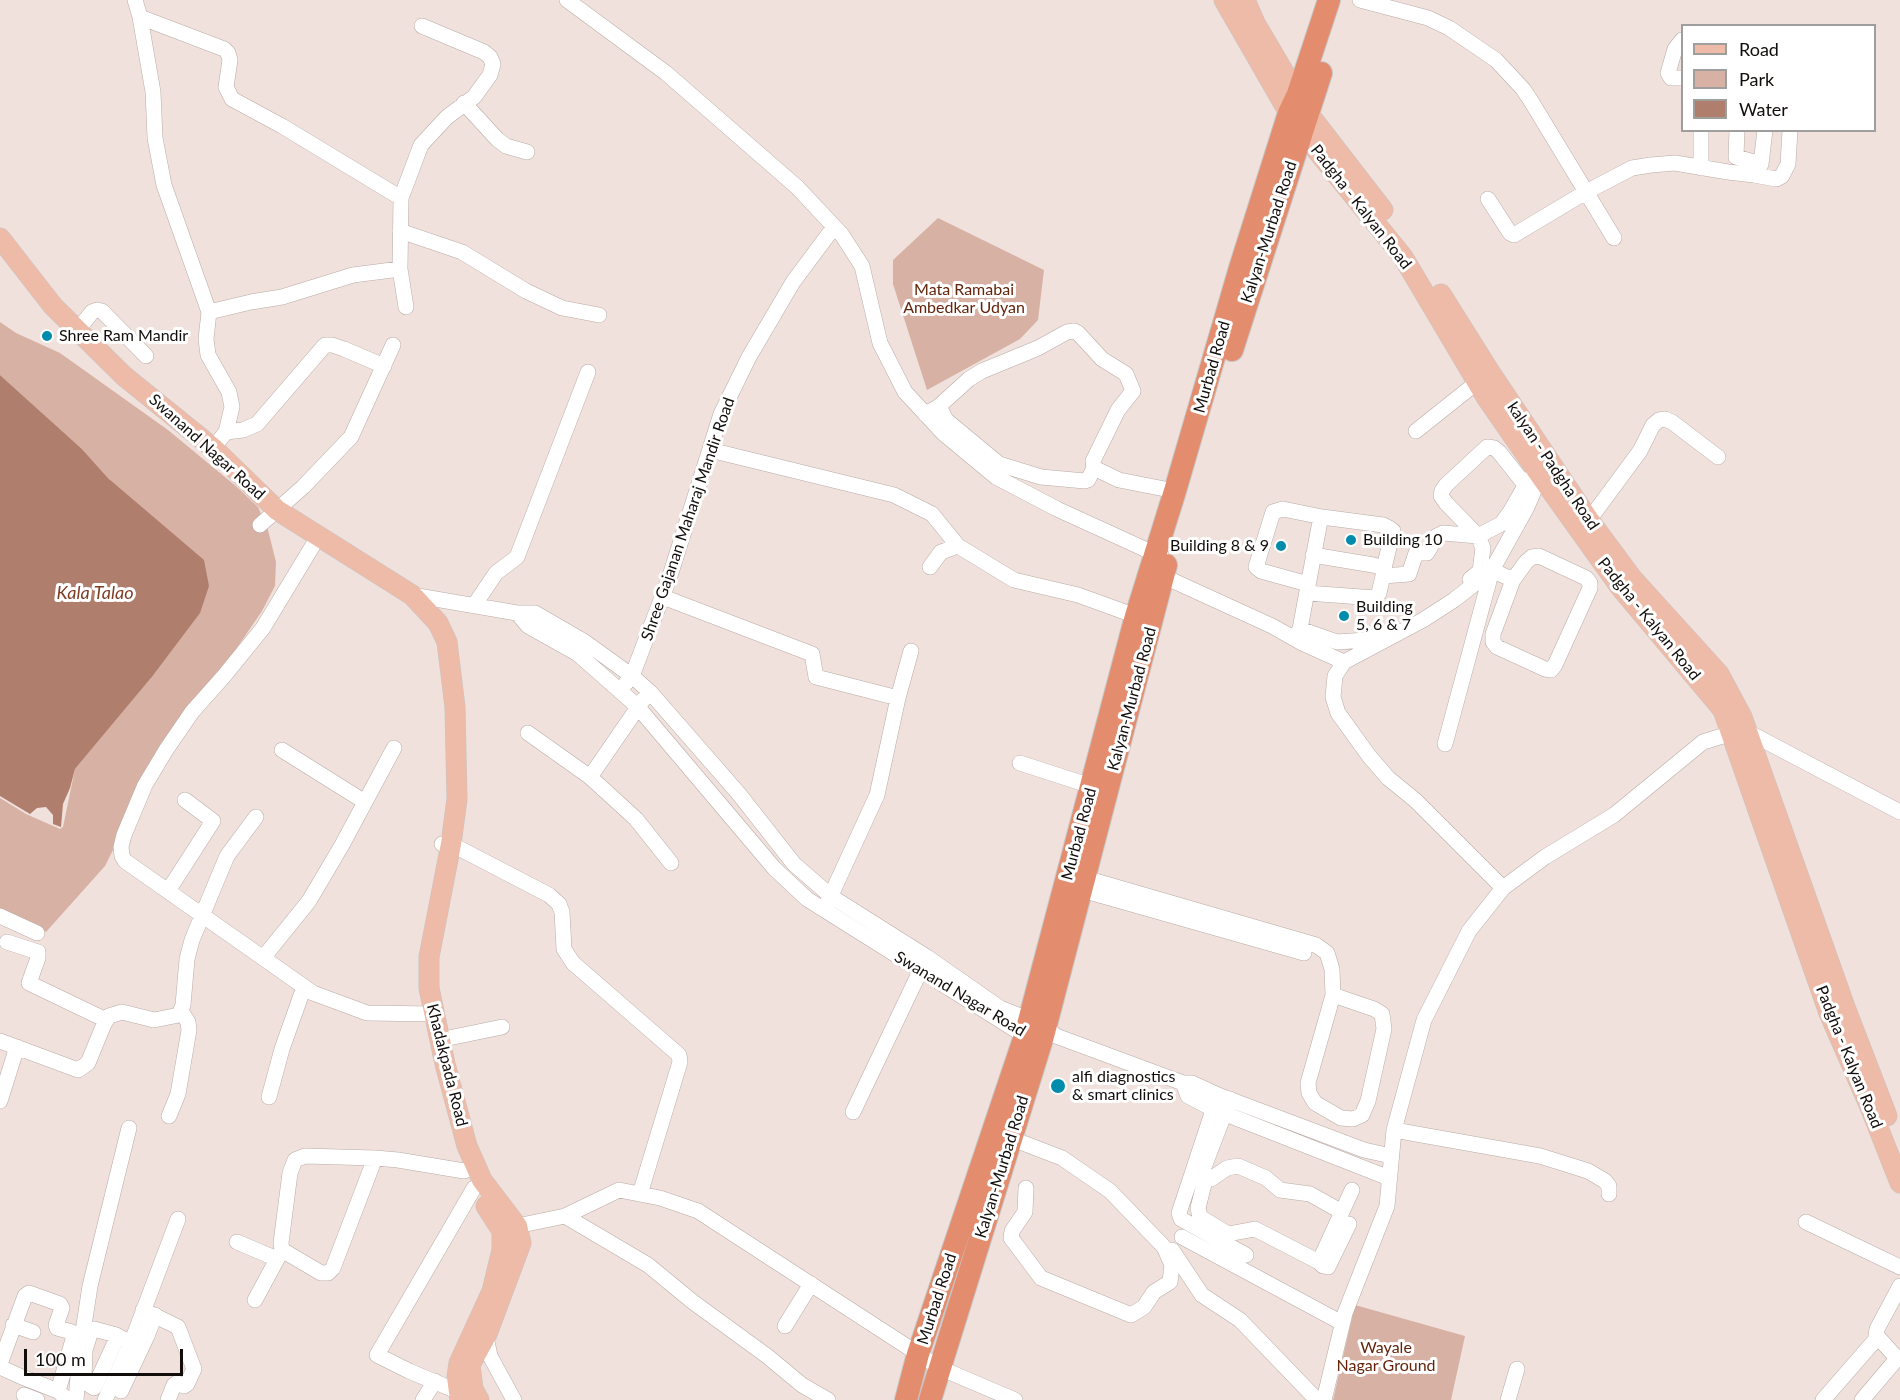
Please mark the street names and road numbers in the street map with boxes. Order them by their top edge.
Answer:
street label: Padgha - Kalyan Road [1307,141,1415,273]
street label: Kalyan-Murbad Road [1237,159,1301,305]
street label: Murbad Road [1190,319,1234,415]
street label: Swanand Nagar Road [145,390,269,504]
street label: Shree Gajanan Maharaj Mandir Road [637,395,739,643]
street label: kalyan - Padgha Road [1503,398,1603,534]
street label: Padgha - Kalyan Road [1594,554,1704,684]
street label: Kalyan-Murbad Road [1104,625,1160,773]
street label: Murbad Road [1057,786,1101,882]
street label: Swanand Nagar Road [891,947,1029,1041]
street label: Padgha - Kalyan Road [1812,983,1886,1131]
street label: Khadakpada Road [422,1002,472,1128]
street label: Kalyan-Murbad Road [971,1093,1033,1241]
street label: Murbad Road [913,1251,961,1347]

